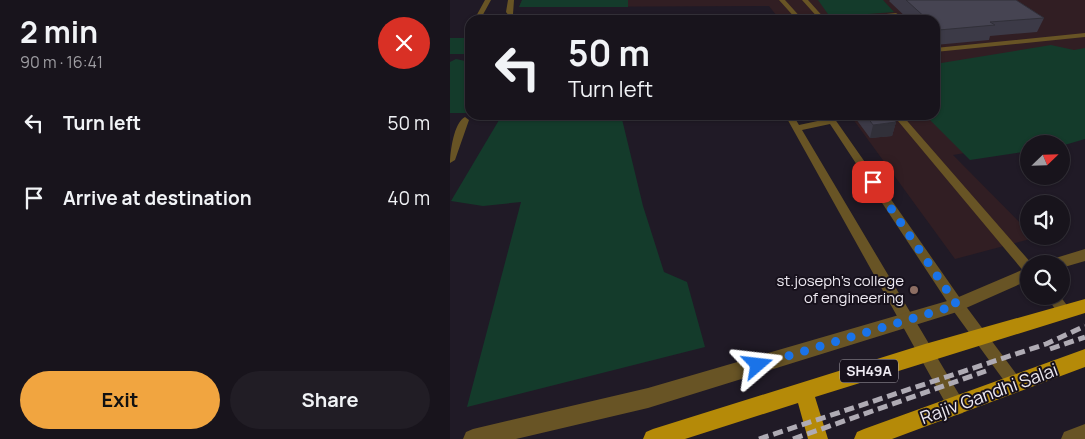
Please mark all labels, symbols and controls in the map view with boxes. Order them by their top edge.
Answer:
text: 2 min [20,11,98,52]
button: close [378,17,430,69]
text: 50 m [568,29,650,77]
icon: left [485,35,550,100]
text: 90 m · 16:41 [20,51,103,73]
text: Turn left [568,74,653,104]
icon: left [20,109,48,137]
text: Turn left [63,110,141,136]
text: 50 m [388,110,430,136]
north arrow [1020,135,1070,185]
map controls [1020,135,1070,305]
pin [852,161,894,203]
icon: arrive [859,168,887,196]
icon: arrive [20,184,48,212]
text: Arrive at destination [63,185,252,211]
text: 40 m [387,185,430,211]
button: sound [1020,195,1070,245]
button: search [1020,255,1070,305]
place label: st.joseph's college of engineering [776,270,904,308]
marker: st.joseph's college of engineering [908,284,920,296]
position arrow [731,338,783,390]
street label: Rajiv Gandhi Salai [917,357,1061,429]
road number: SH49A [840,360,898,382]
button: Exit [20,371,220,429]
button: Share [230,371,430,429]

